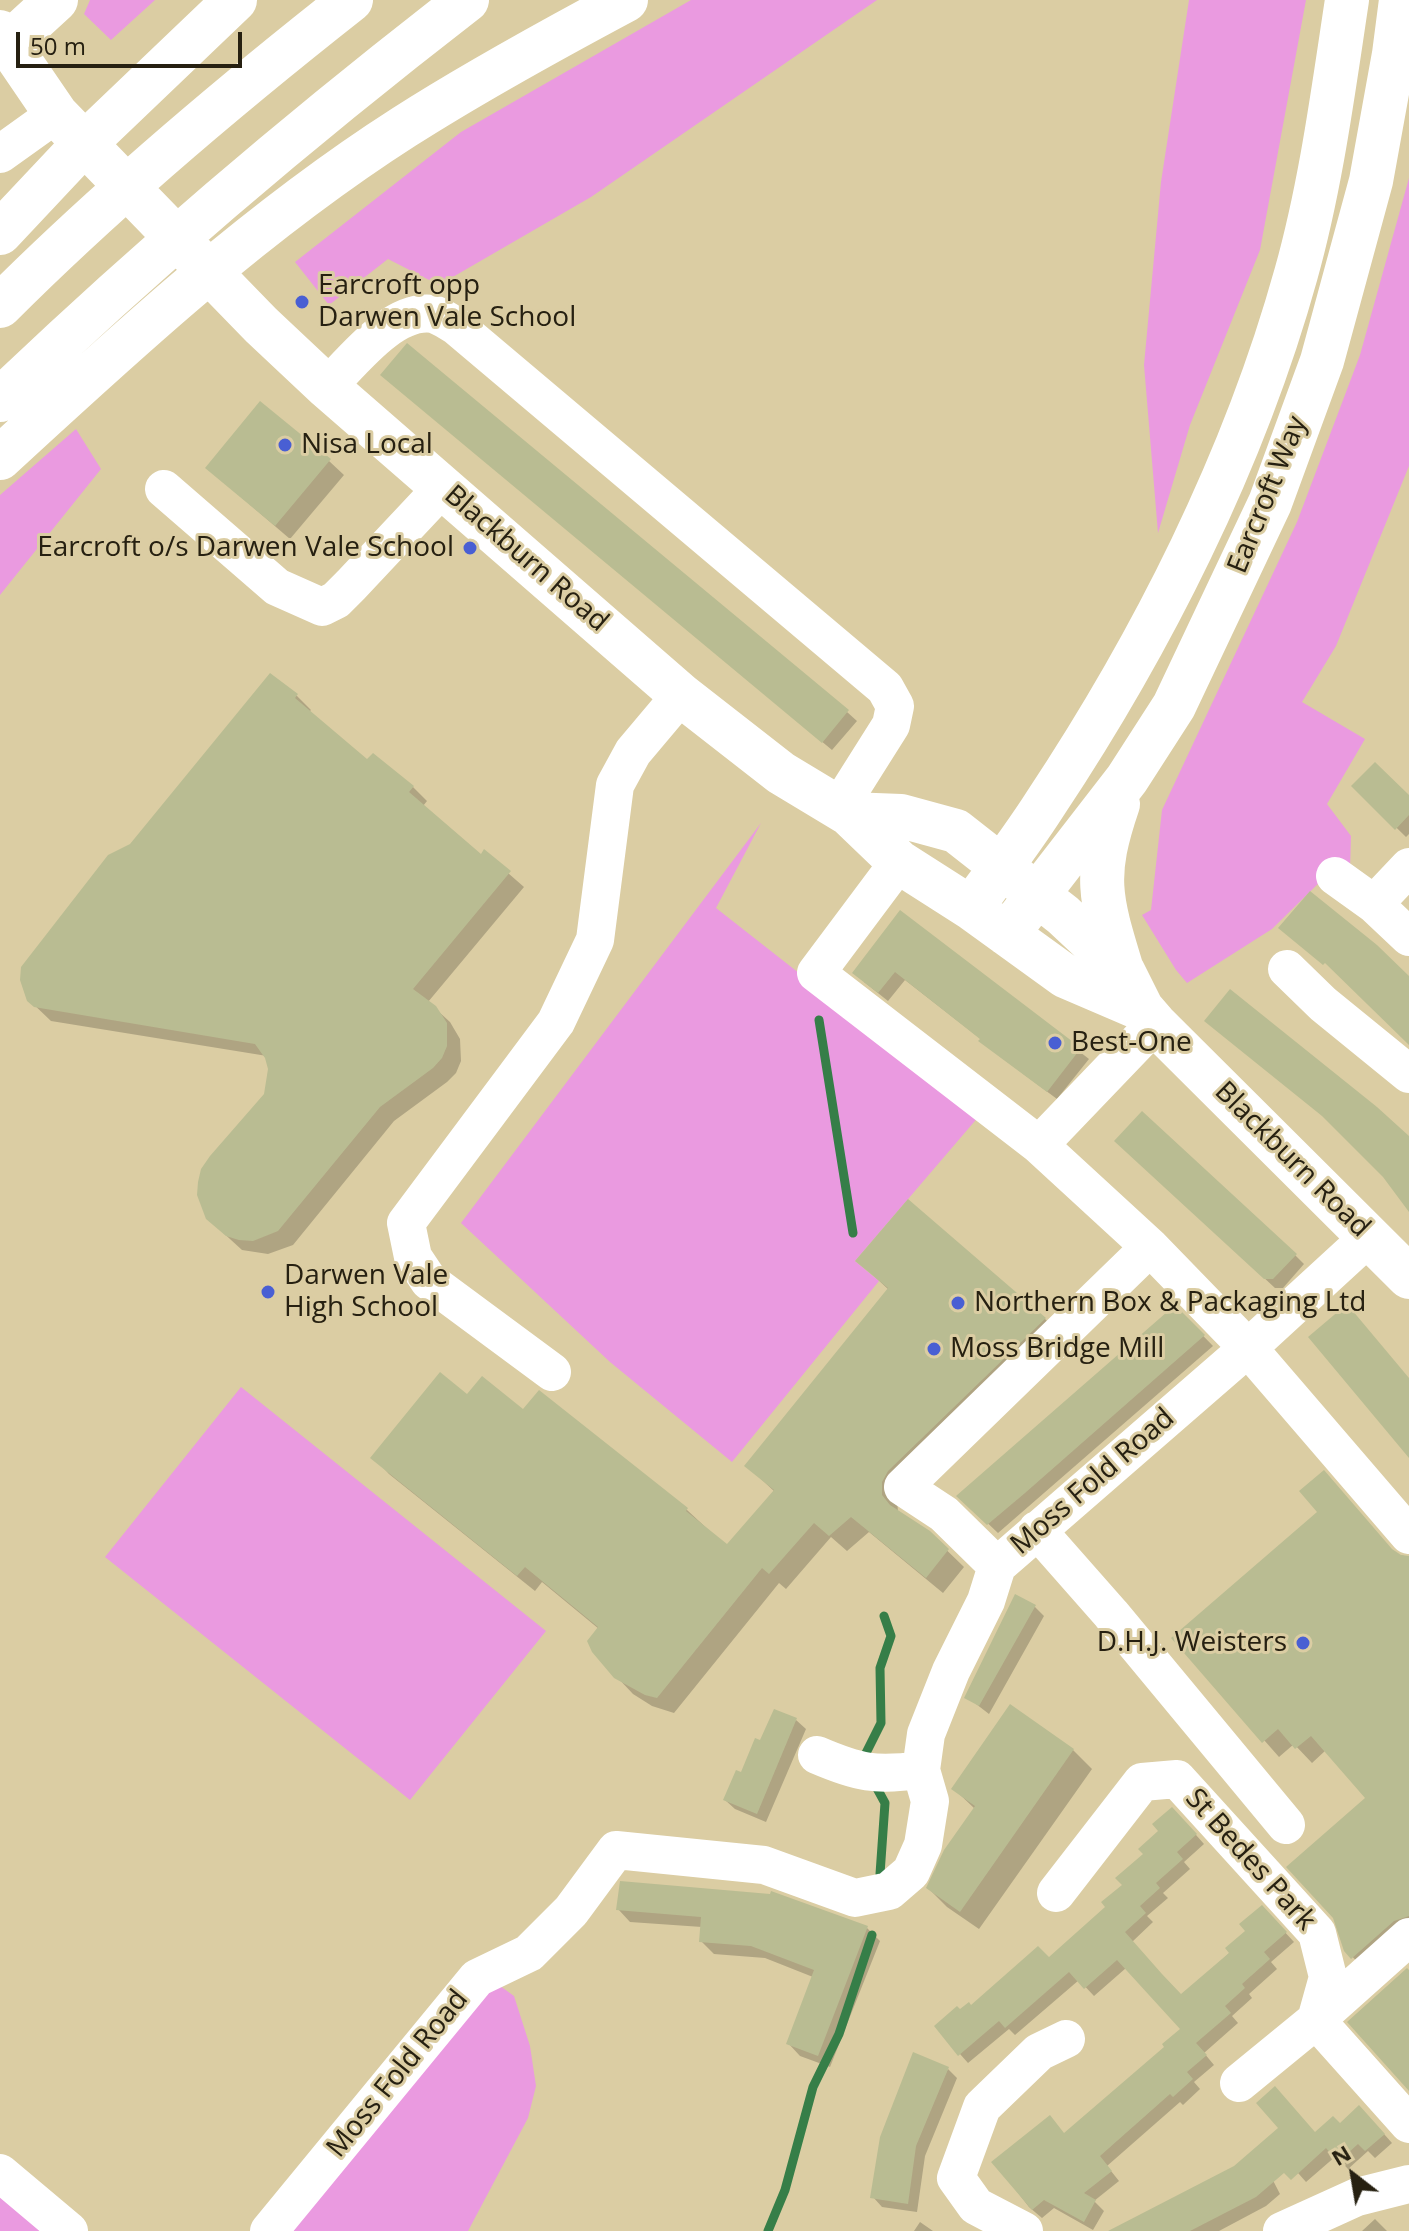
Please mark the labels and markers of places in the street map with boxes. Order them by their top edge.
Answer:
place label: Earcroft opp Darwen Vale School [318,269,576,335]
marker: Earcroft opp Darwen Vale School [293,293,311,311]
place label: Nisa Local [301,428,433,462]
marker: Nisa Local [276,436,294,454]
place label: Earcroft o/s Darwen Vale School [37,531,454,565]
marker: Earcroft o/s Darwen Vale School [461,539,479,557]
place label: Best-One [1071,1026,1192,1060]
marker: Best-One [1046,1034,1064,1052]
place label: Darwen Vale High School [284,1259,448,1325]
marker: Darwen Vale High School [259,1283,277,1301]
place label: Northern Box & Packaging Ltd [974,1286,1366,1320]
marker: Northern Box & Packaging Ltd [949,1294,967,1312]
place label: Moss Bridge Mill [950,1332,1164,1366]
marker: Moss Bridge Mill [925,1340,943,1358]
place label: D.H.J. Weisters [1097,1626,1287,1660]
marker: D.H.J. Weisters [1294,1634,1312,1652]

